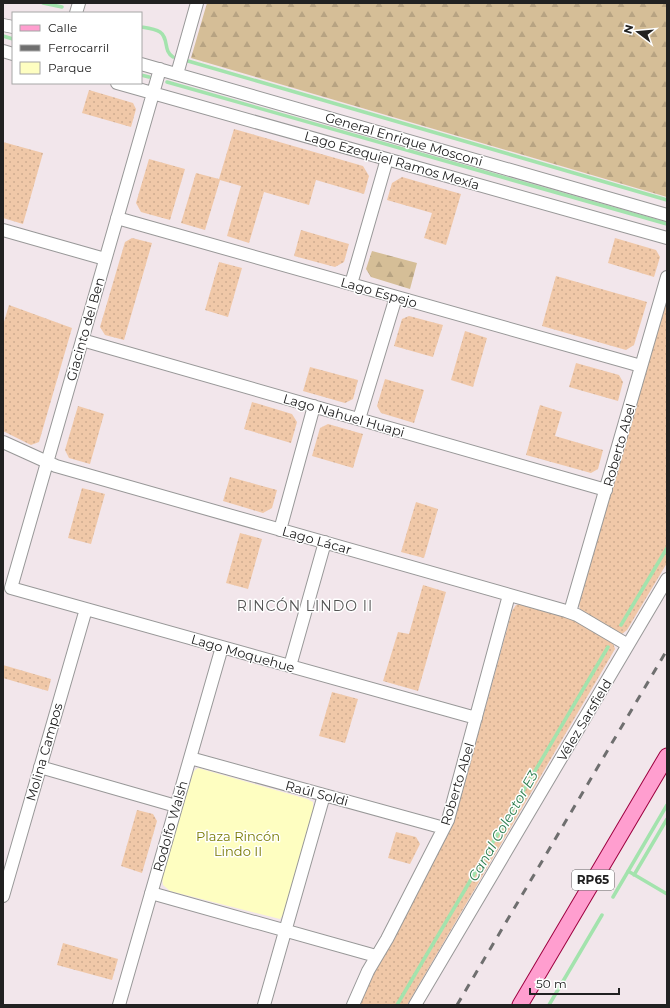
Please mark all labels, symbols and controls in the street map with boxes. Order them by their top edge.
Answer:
legend [12,12,142,84]
north arrow [618,12,658,52]
text: Calle [48,20,77,35]
text: N [620,23,636,35]
text: Ferrocarril [48,40,109,55]
text: Parque [48,60,92,75]
street label: General Enrique Mosconi [323,109,485,169]
street label: Lago Ezequiel Ramos Mexía [303,127,481,193]
street label: Lago Espejo [339,273,419,311]
street label: Giacinto del Ben [63,275,107,383]
street label: Lago Nahuel Huapi [281,390,407,440]
street label: Roberto Abel [599,402,639,488]
street label: Lago Lácar [281,522,353,558]
district label: RINCÓN LINDO II [237,597,373,615]
street label: Lago Moquehue [189,631,297,675]
street label: Vélez Sarsfield [553,676,615,764]
street label: Molina Campos [22,701,66,803]
street label: Roberto Abel [437,741,477,827]
water label: Canal Colector E3 [464,766,543,885]
street label: Raúl Soldi [284,777,350,809]
street label: Rodolfo Walsh [149,779,191,873]
park label: Plaza Rincón Lindo II [196,828,280,859]
road number: RP65 [572,870,614,890]
scale bar [530,970,619,996]
text: 50 m [536,976,567,991]

